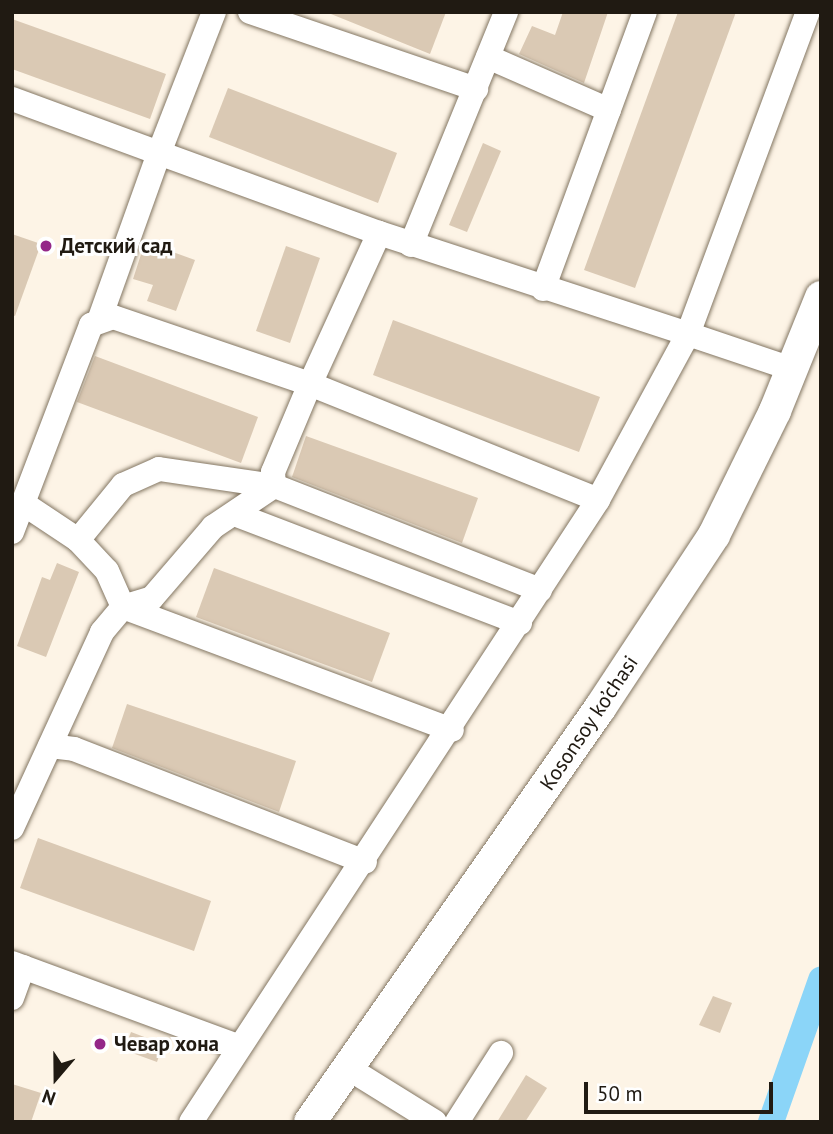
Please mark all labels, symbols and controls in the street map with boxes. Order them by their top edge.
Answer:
place label: Детский сад [60,233,172,259]
marker: Детский сад [38,238,54,254]
street label: Kosonsoy ko’chasi [534,651,644,795]
place label: Чевар хона [114,1031,219,1057]
marker: Чевар хона [92,1036,108,1052]
north arrow [21,1043,91,1113]
scale bar [588,1068,777,1112]
text: 50 m [597,1080,643,1107]
text: N [39,1084,59,1111]

